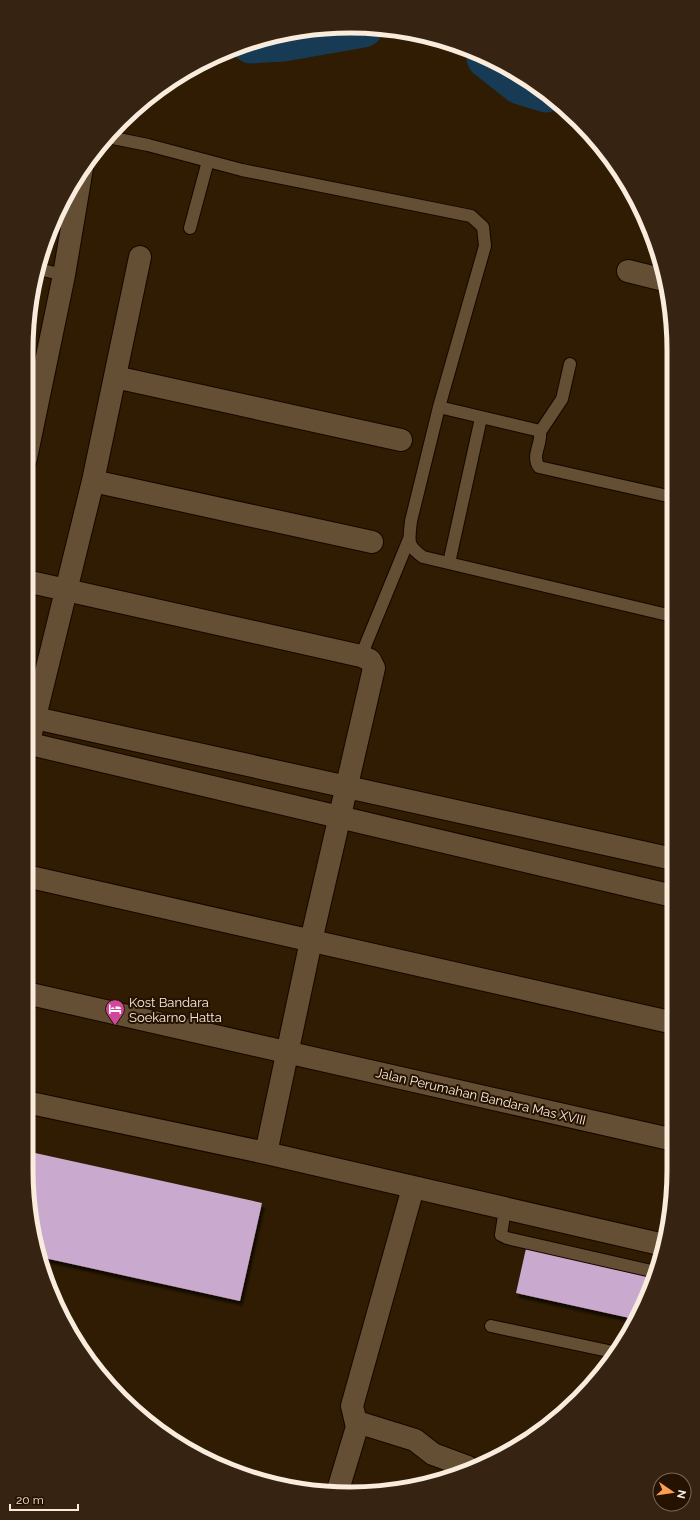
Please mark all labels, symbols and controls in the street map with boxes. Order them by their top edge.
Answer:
place label: Kost Bandara Soekarno Hatta [129,995,222,1025]
hotel icon: Kost Bandara Soekarno Hatta [104,998,126,1026]
street label: Jalan Perumahan Bandara Mas XVIII [374,1065,587,1128]
north arrow [652,1472,692,1512]
scale bar [10,1486,78,1512]
text: N [674,1489,689,1500]
text: 20 m [16,1493,44,1507]

